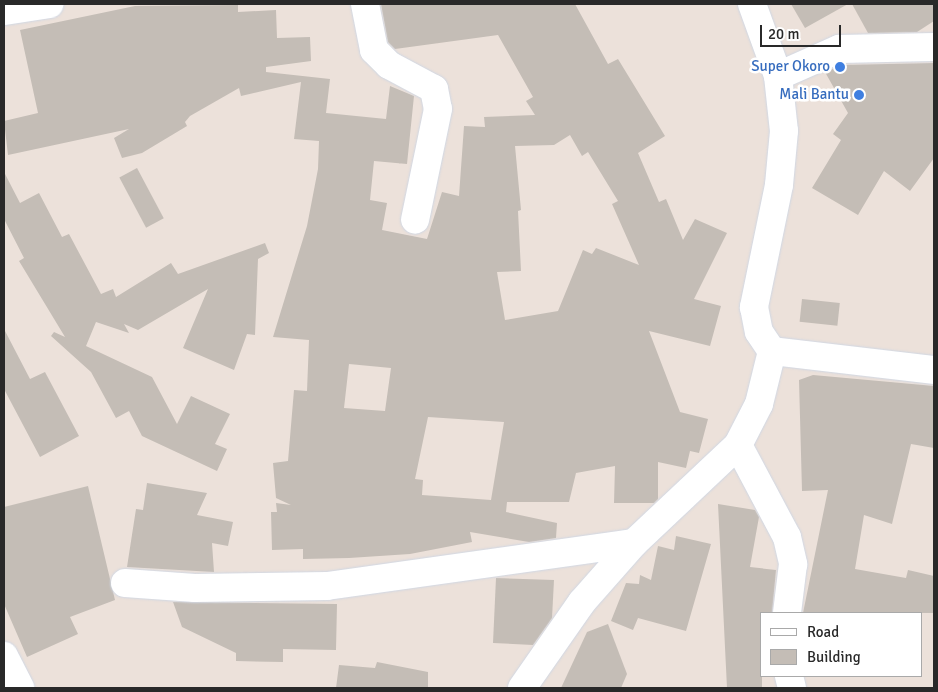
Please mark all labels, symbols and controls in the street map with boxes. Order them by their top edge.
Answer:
scale bar [763,15,844,47]
text: 20 m [768,25,799,43]
place label: Super Okoro [751,58,830,76]
marker: Super Okoro [834,61,846,73]
place label: Mali Bantu [779,86,849,104]
marker: Mali Bantu [853,89,865,101]
legend [760,612,923,677]
text: Road [807,623,839,641]
text: Building [807,648,861,666]

